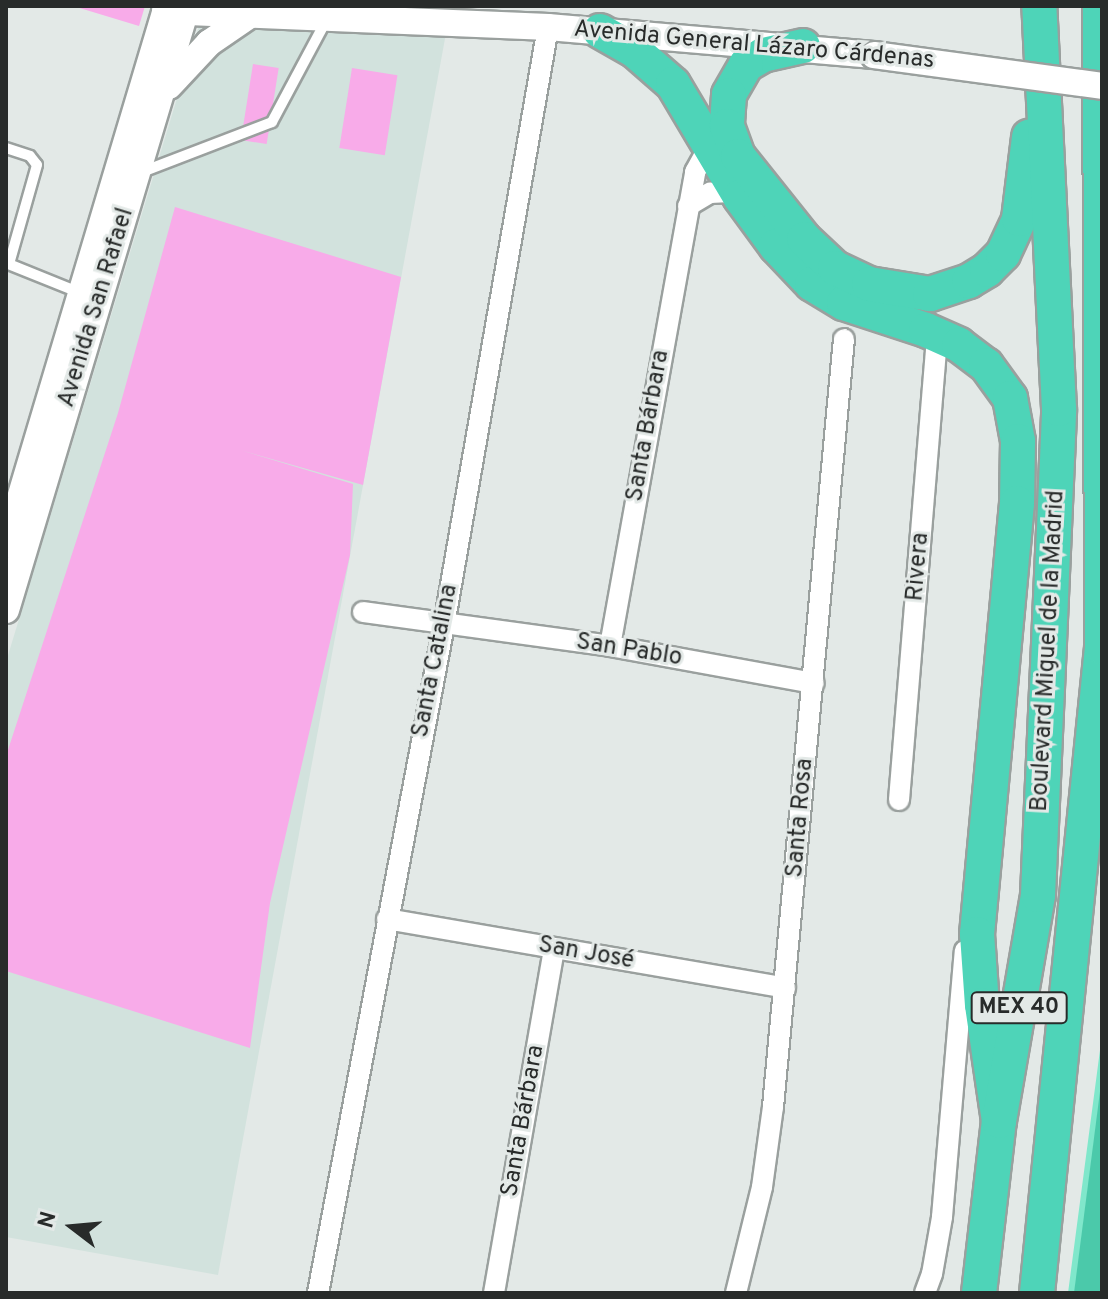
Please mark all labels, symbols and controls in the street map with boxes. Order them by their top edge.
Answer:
street label: Avenida General Lázaro Cárdenas [573,16,935,76]
street label: Avenida San Rafael [53,205,141,411]
street label: Santa Bárbara [622,348,676,504]
street label: Boulevard Miguel de la Madrid [1026,490,1072,812]
street label: Rivera [902,531,936,603]
street label: Santa Catalina [407,582,465,740]
street label: San Pablo [574,628,684,674]
street label: Santa Rosa [781,757,821,879]
street label: San José [536,931,636,977]
road number: MEX 40 [969,990,1069,1026]
street label: Santa Bárbara [497,1043,551,1199]
north arrow [32,1187,112,1267]
text: N [33,1209,64,1232]

